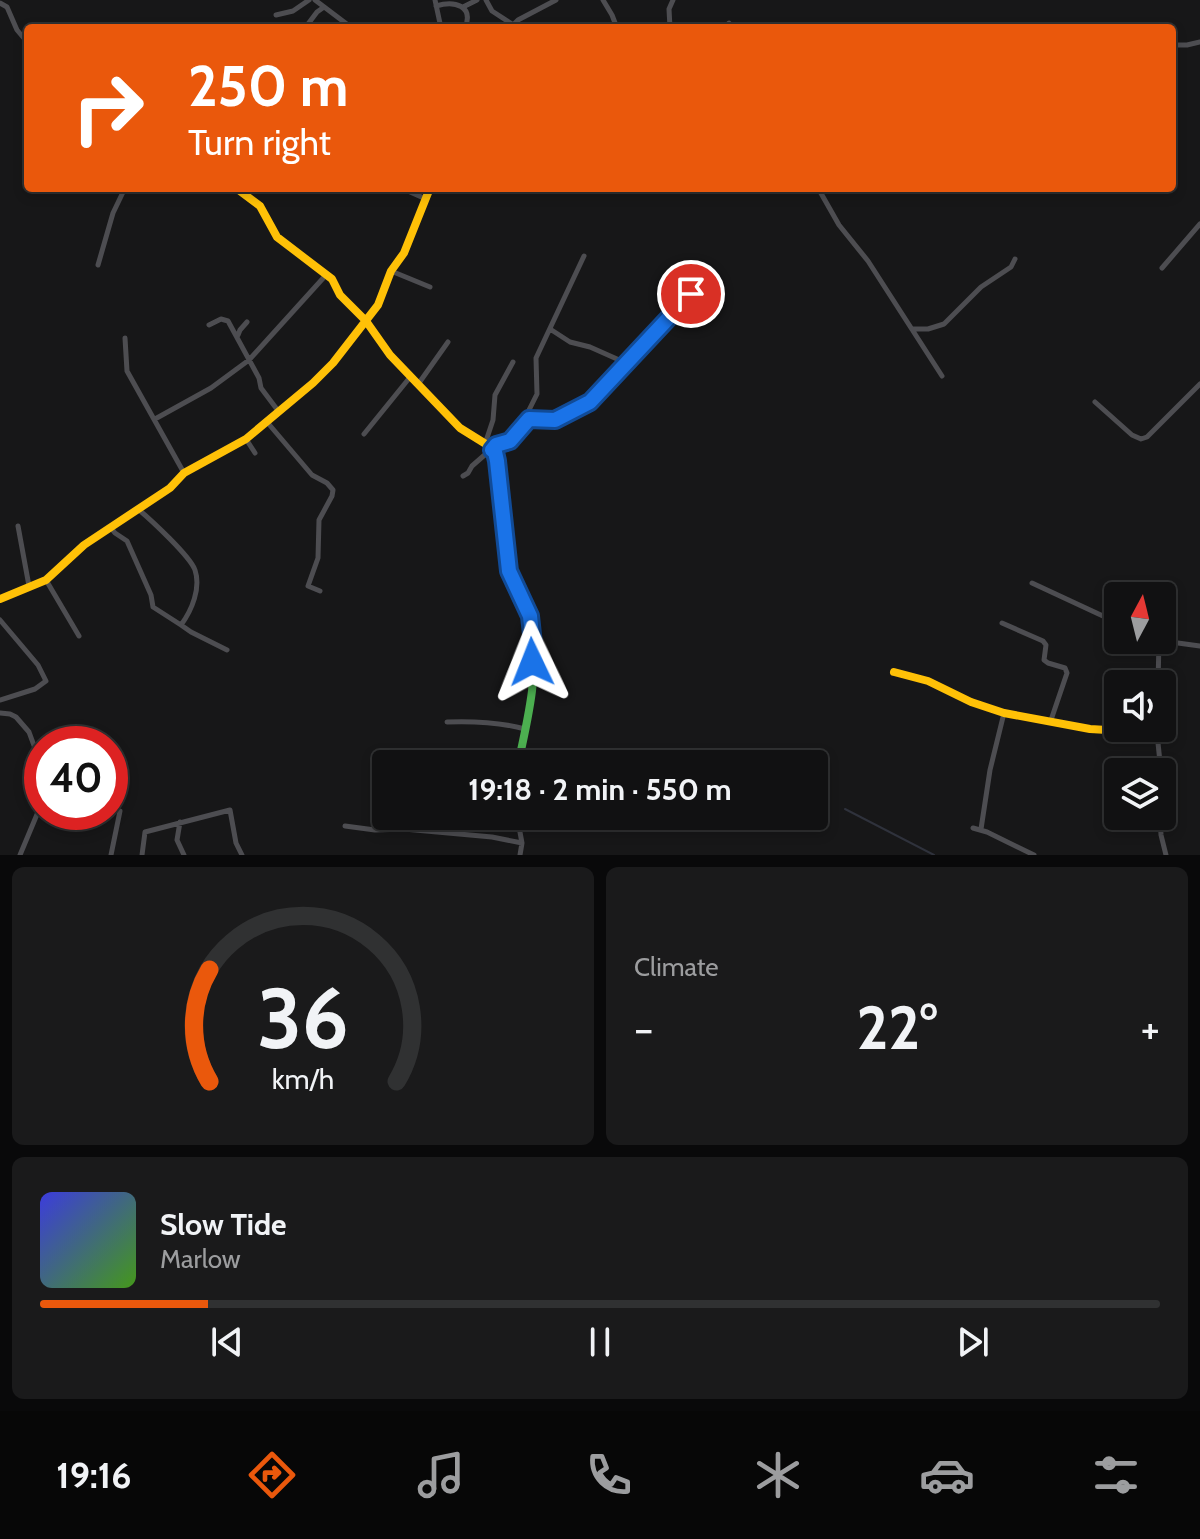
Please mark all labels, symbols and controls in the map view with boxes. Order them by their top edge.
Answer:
text: 250 m [188,52,349,120]
icon: right [56,56,160,160]
text: Turn right [188,120,331,164]
pin [657,260,725,328]
icon: arrive [669,272,713,316]
north arrow [1104,582,1176,654]
map controls [1104,582,1176,830]
position arrow [490,620,574,704]
button: sound [1104,670,1176,742]
speed limit sign: 40 [24,726,128,830]
button: layers [1104,758,1176,830]
text: 19:18 · 2 min · 550 m [468,771,732,808]
text: Climate [634,951,719,983]
text: 36 [257,968,349,1069]
text: 22° [857,991,937,1064]
text: − [634,1002,653,1055]
text: + [1141,1002,1160,1055]
text: km/h [272,1061,334,1096]
text: Slow Tide [160,1206,287,1243]
text: Marlow [160,1243,241,1275]
icon: previous [205,1320,249,1364]
icon: pause [578,1320,622,1364]
icon: next [951,1320,995,1364]
icon: directions [244,1447,300,1503]
icon: music [413,1447,469,1503]
icon: phone [581,1447,637,1503]
icon: climate [750,1447,806,1503]
icon: car [919,1447,975,1503]
icon: filters [1088,1447,1144,1503]
text: 19:16 [56,1453,131,1497]

